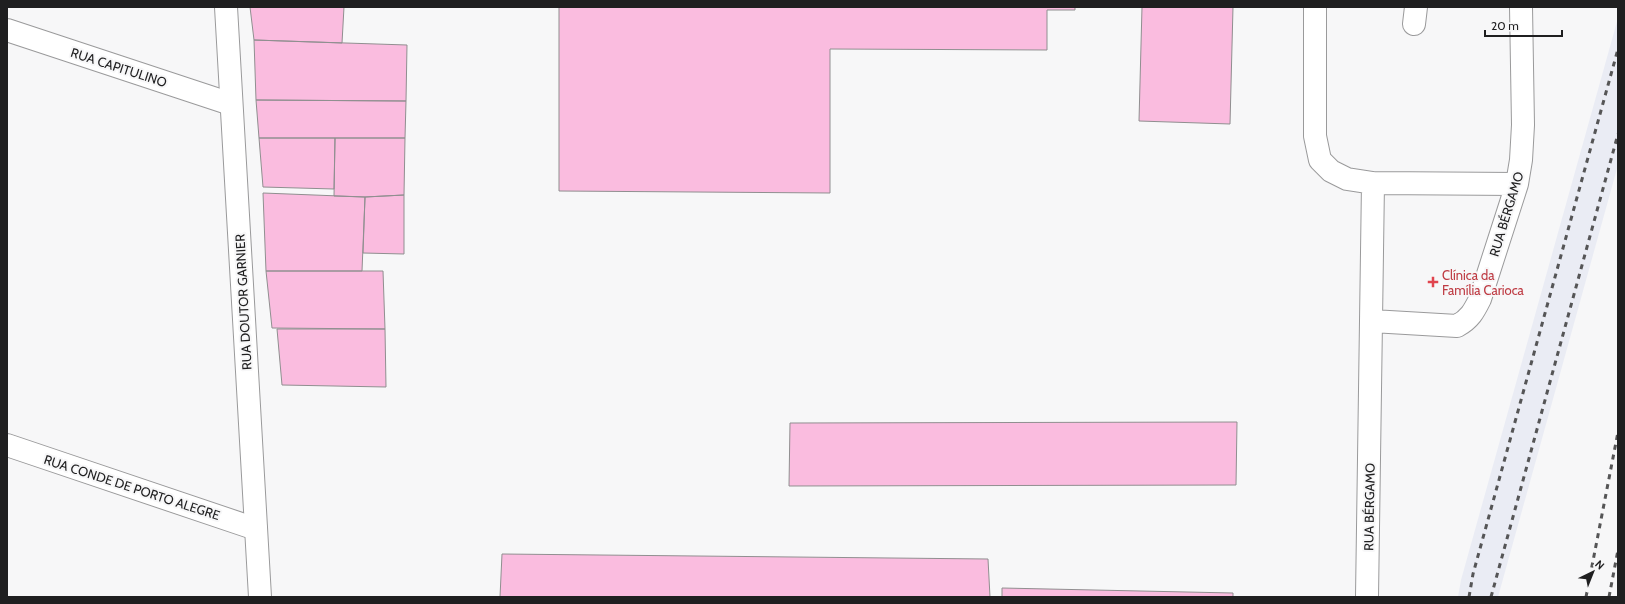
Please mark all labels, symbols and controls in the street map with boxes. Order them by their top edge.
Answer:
scale bar [1485,12,1562,38]
text: 20 m [1491,18,1519,33]
street label: RUA CAPITULINO [69,44,169,90]
street label: RUA BÉRGAMO [1485,169,1527,258]
street label: RUA DOUTOR GARNIER [231,233,255,370]
place label: Clínica da Família Carioca [1442,267,1525,298]
marker: Clínica da Família Carioca [1427,276,1439,288]
street label: RUA CONDE DE PORTO ALEGRE [42,451,222,523]
street label: RUA BÉRGAMO [1359,463,1378,551]
north arrow [1573,552,1613,592]
text: N [1592,557,1607,572]

